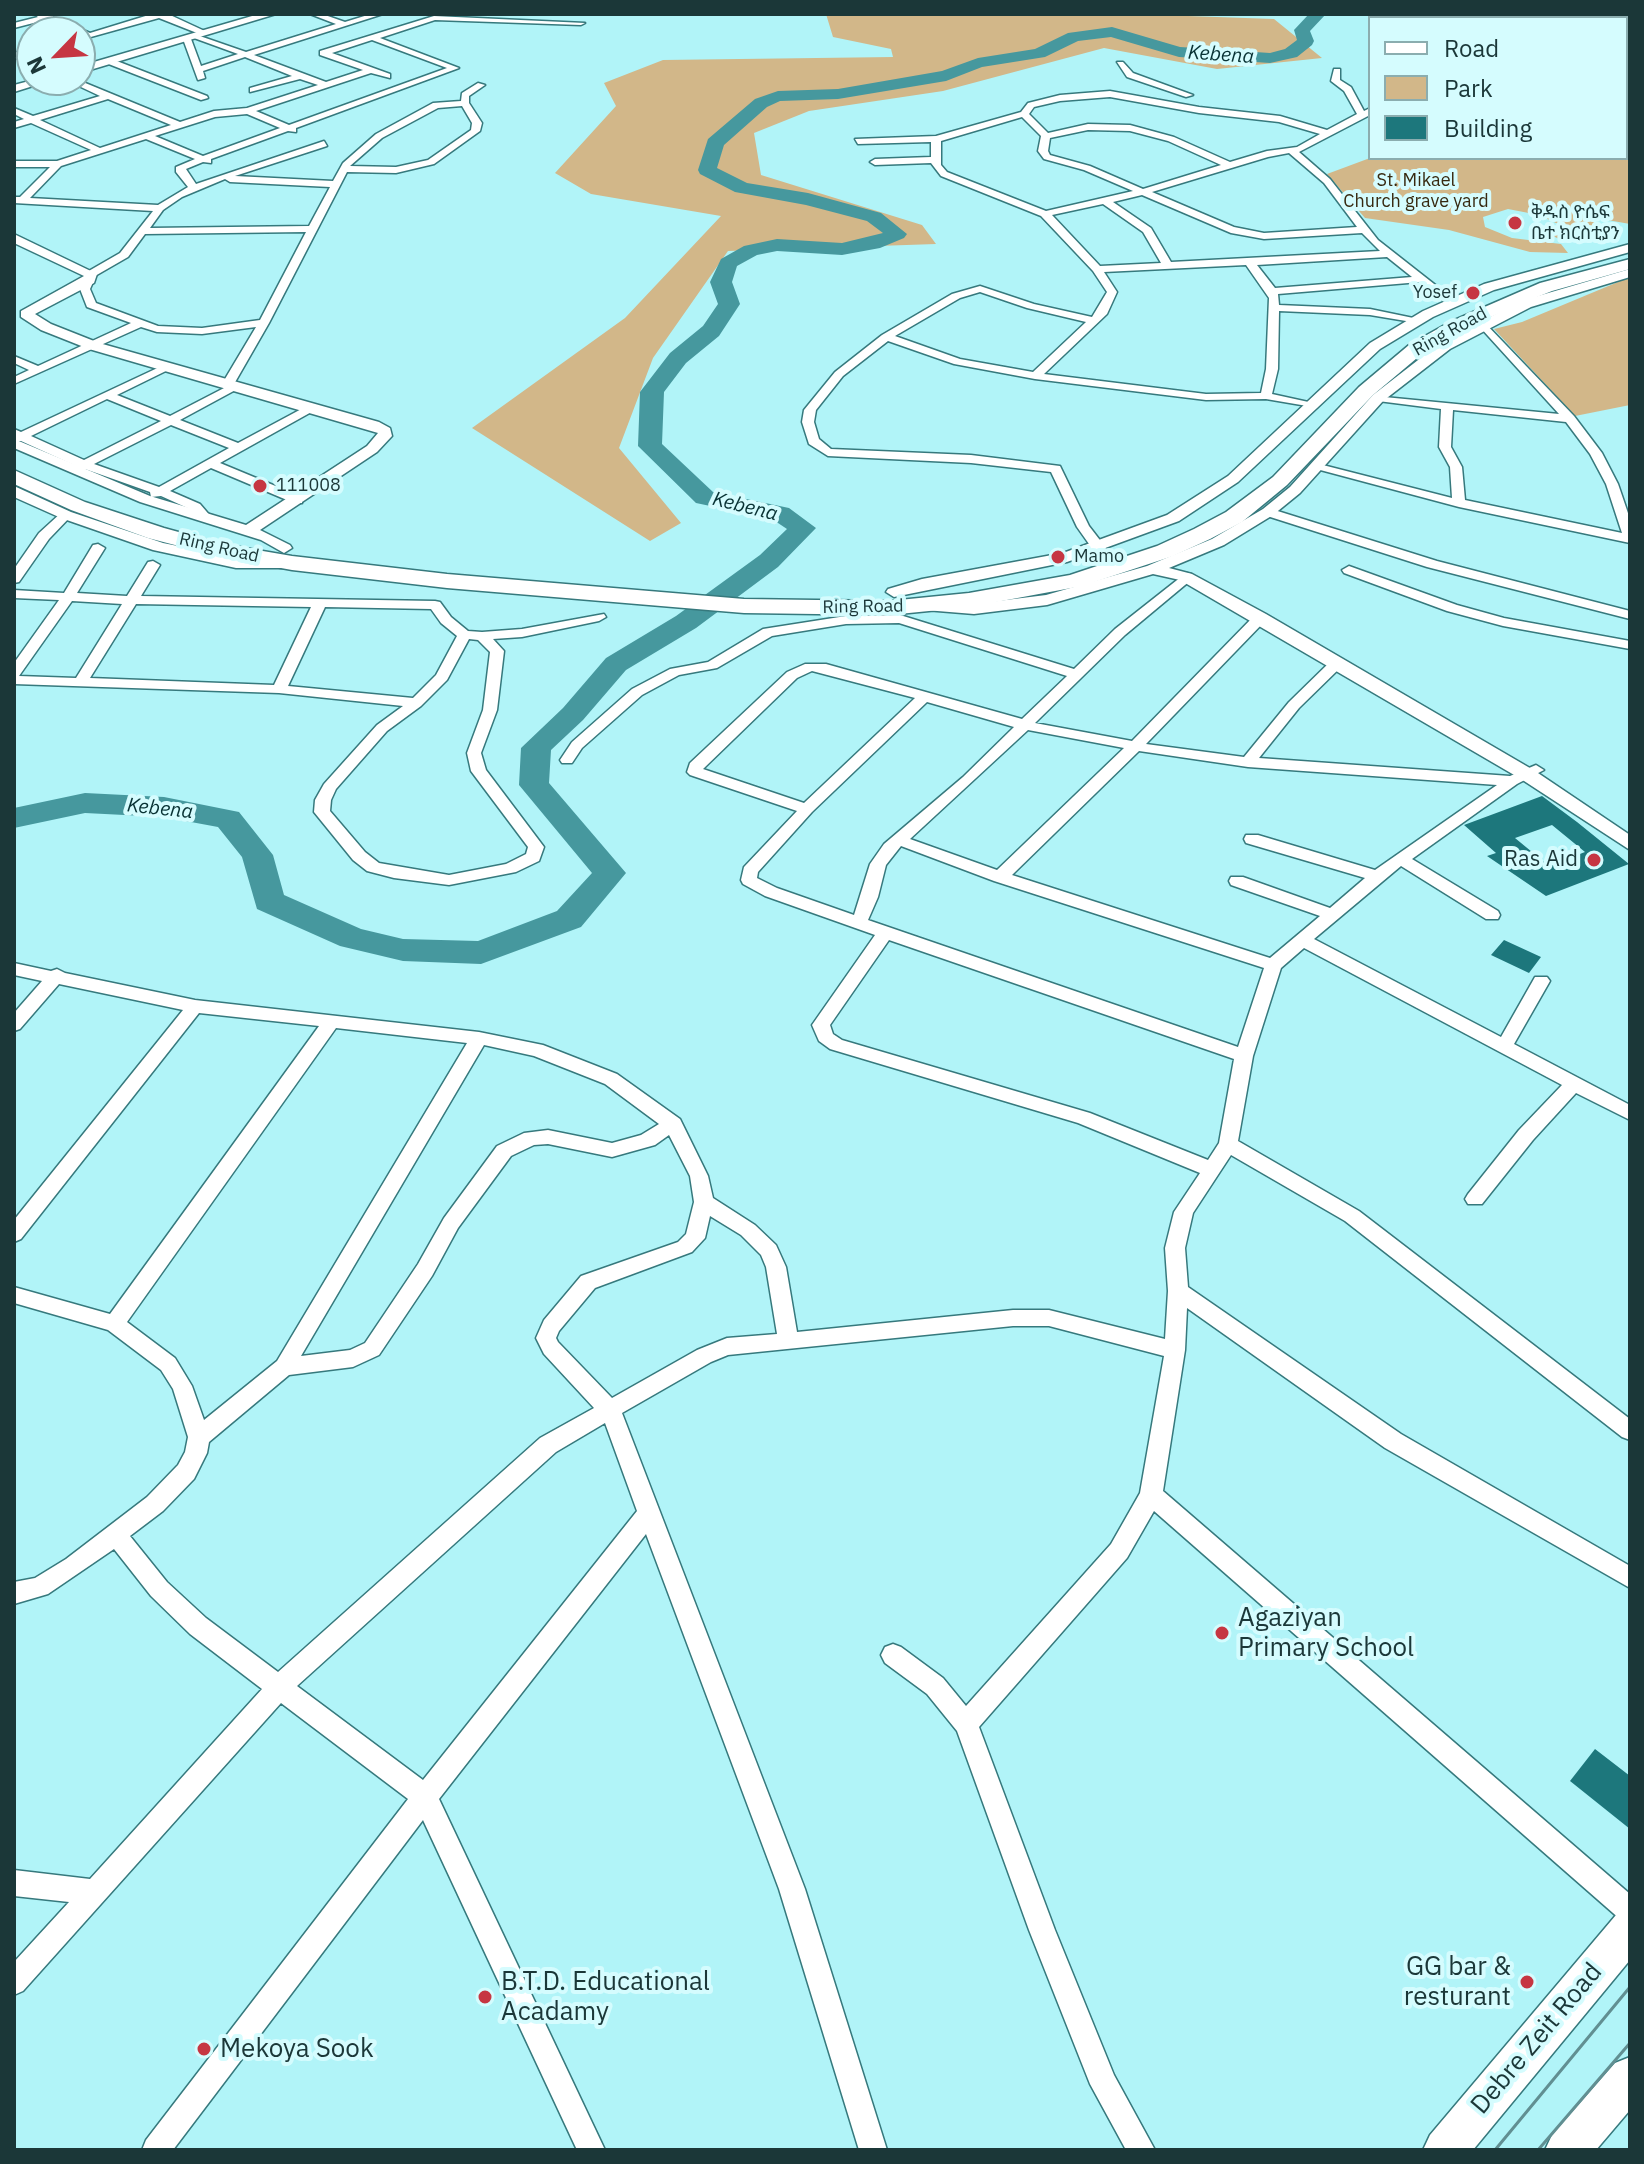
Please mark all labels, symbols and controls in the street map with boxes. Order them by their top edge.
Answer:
north arrow [16,16,96,96]
legend [1368,16,1628,160]
text: Road [1444,32,1499,64]
water label: Kebena [1187,41,1255,69]
text: N [19,52,52,79]
text: Park [1444,72,1493,104]
text: Building [1444,112,1532,144]
park label: St. Mikael Church grave yard [1343,170,1489,212]
place label: ቅዱስ ዮሴፍ ቤተ ክርስቲያን [1531,202,1619,244]
marker: ቅዱስ ዮሴፍ ቤተ ክርስቲያን [1506,214,1524,232]
place label: Yosef [1413,282,1457,304]
marker: Yosef [1464,284,1482,302]
street label: Ring Road [1409,303,1491,361]
place label: 111008 [276,475,341,497]
marker: 111008 [251,477,269,495]
water label: Kebena [710,487,780,527]
street label: Ring Road [177,528,261,568]
place label: Mamo [1074,546,1124,568]
marker: Mamo [1049,548,1067,566]
street label: Ring Road [822,595,904,619]
water label: Kebena [126,794,194,824]
place label: Ras Aid [1504,847,1578,873]
marker: Ras Aid [1585,851,1603,869]
place label: Agaziyan Primary School [1238,1602,1414,1664]
marker: Agaziyan Primary School [1213,1624,1231,1642]
place label: GG bar & resturant [1404,1951,1511,2012]
street label: Debre Zeit Road [1465,1957,1609,2121]
place label: B.T.D. Educational Acadamy [501,1966,710,2028]
marker: GG bar & resturant [1518,1973,1536,1991]
marker: B.T.D. Educational Acadamy [476,1988,494,2006]
place label: Mekoya Sook [220,2033,374,2065]
marker: Mekoya Sook [195,2040,213,2058]

